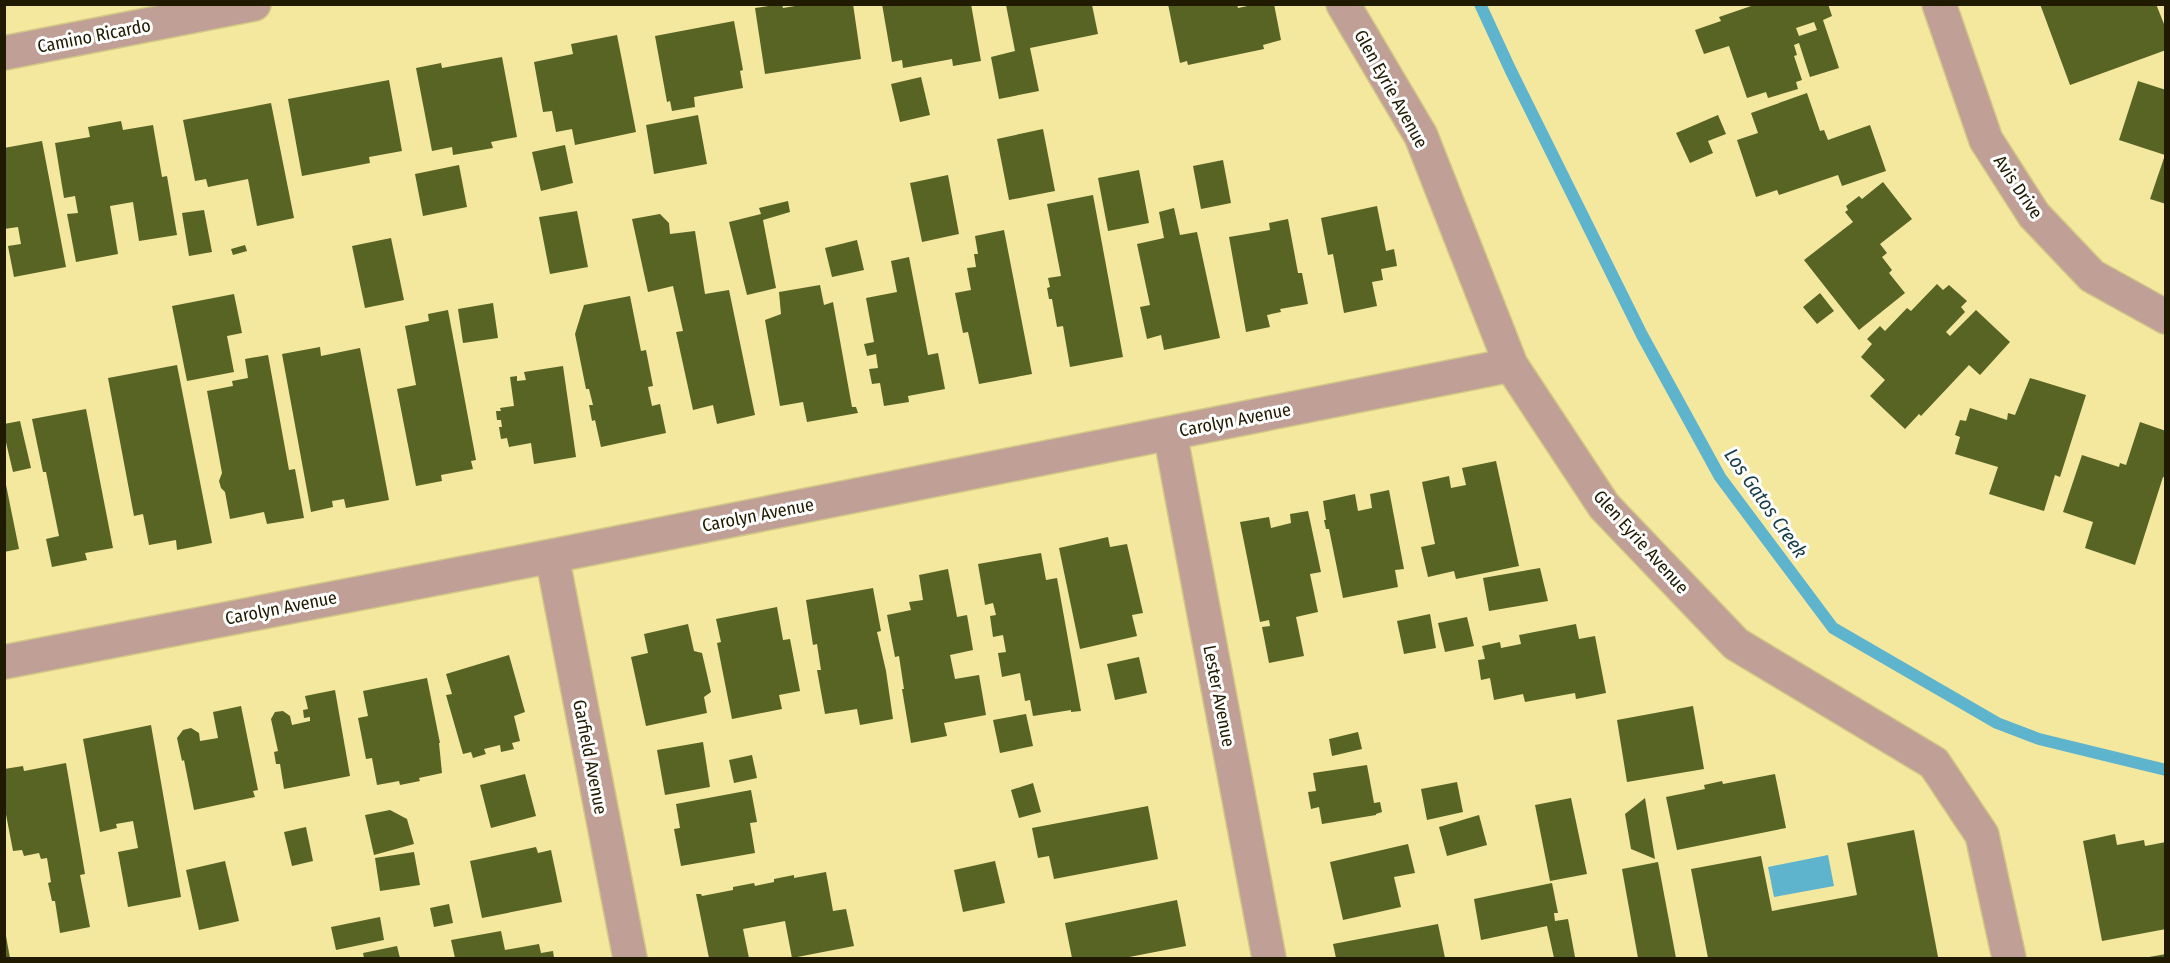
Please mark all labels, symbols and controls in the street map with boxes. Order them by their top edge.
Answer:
street label: Camino Ricardo [35,14,153,58]
street label: Glen Eyrie Avenue [1349,26,1433,152]
street label: Avis Drive [1989,151,2047,223]
street label: Carolyn Avenue [1177,398,1293,442]
water label: Los Gatos Creek [1719,444,1813,563]
street label: Glen Eyrie Avenue [1589,486,1693,598]
street label: Carolyn Avenue [700,493,816,537]
street label: Carolyn Avenue [223,586,339,630]
street label: Lester Avenue [1198,643,1240,749]
street label: Garfield Avenue [568,698,612,816]

